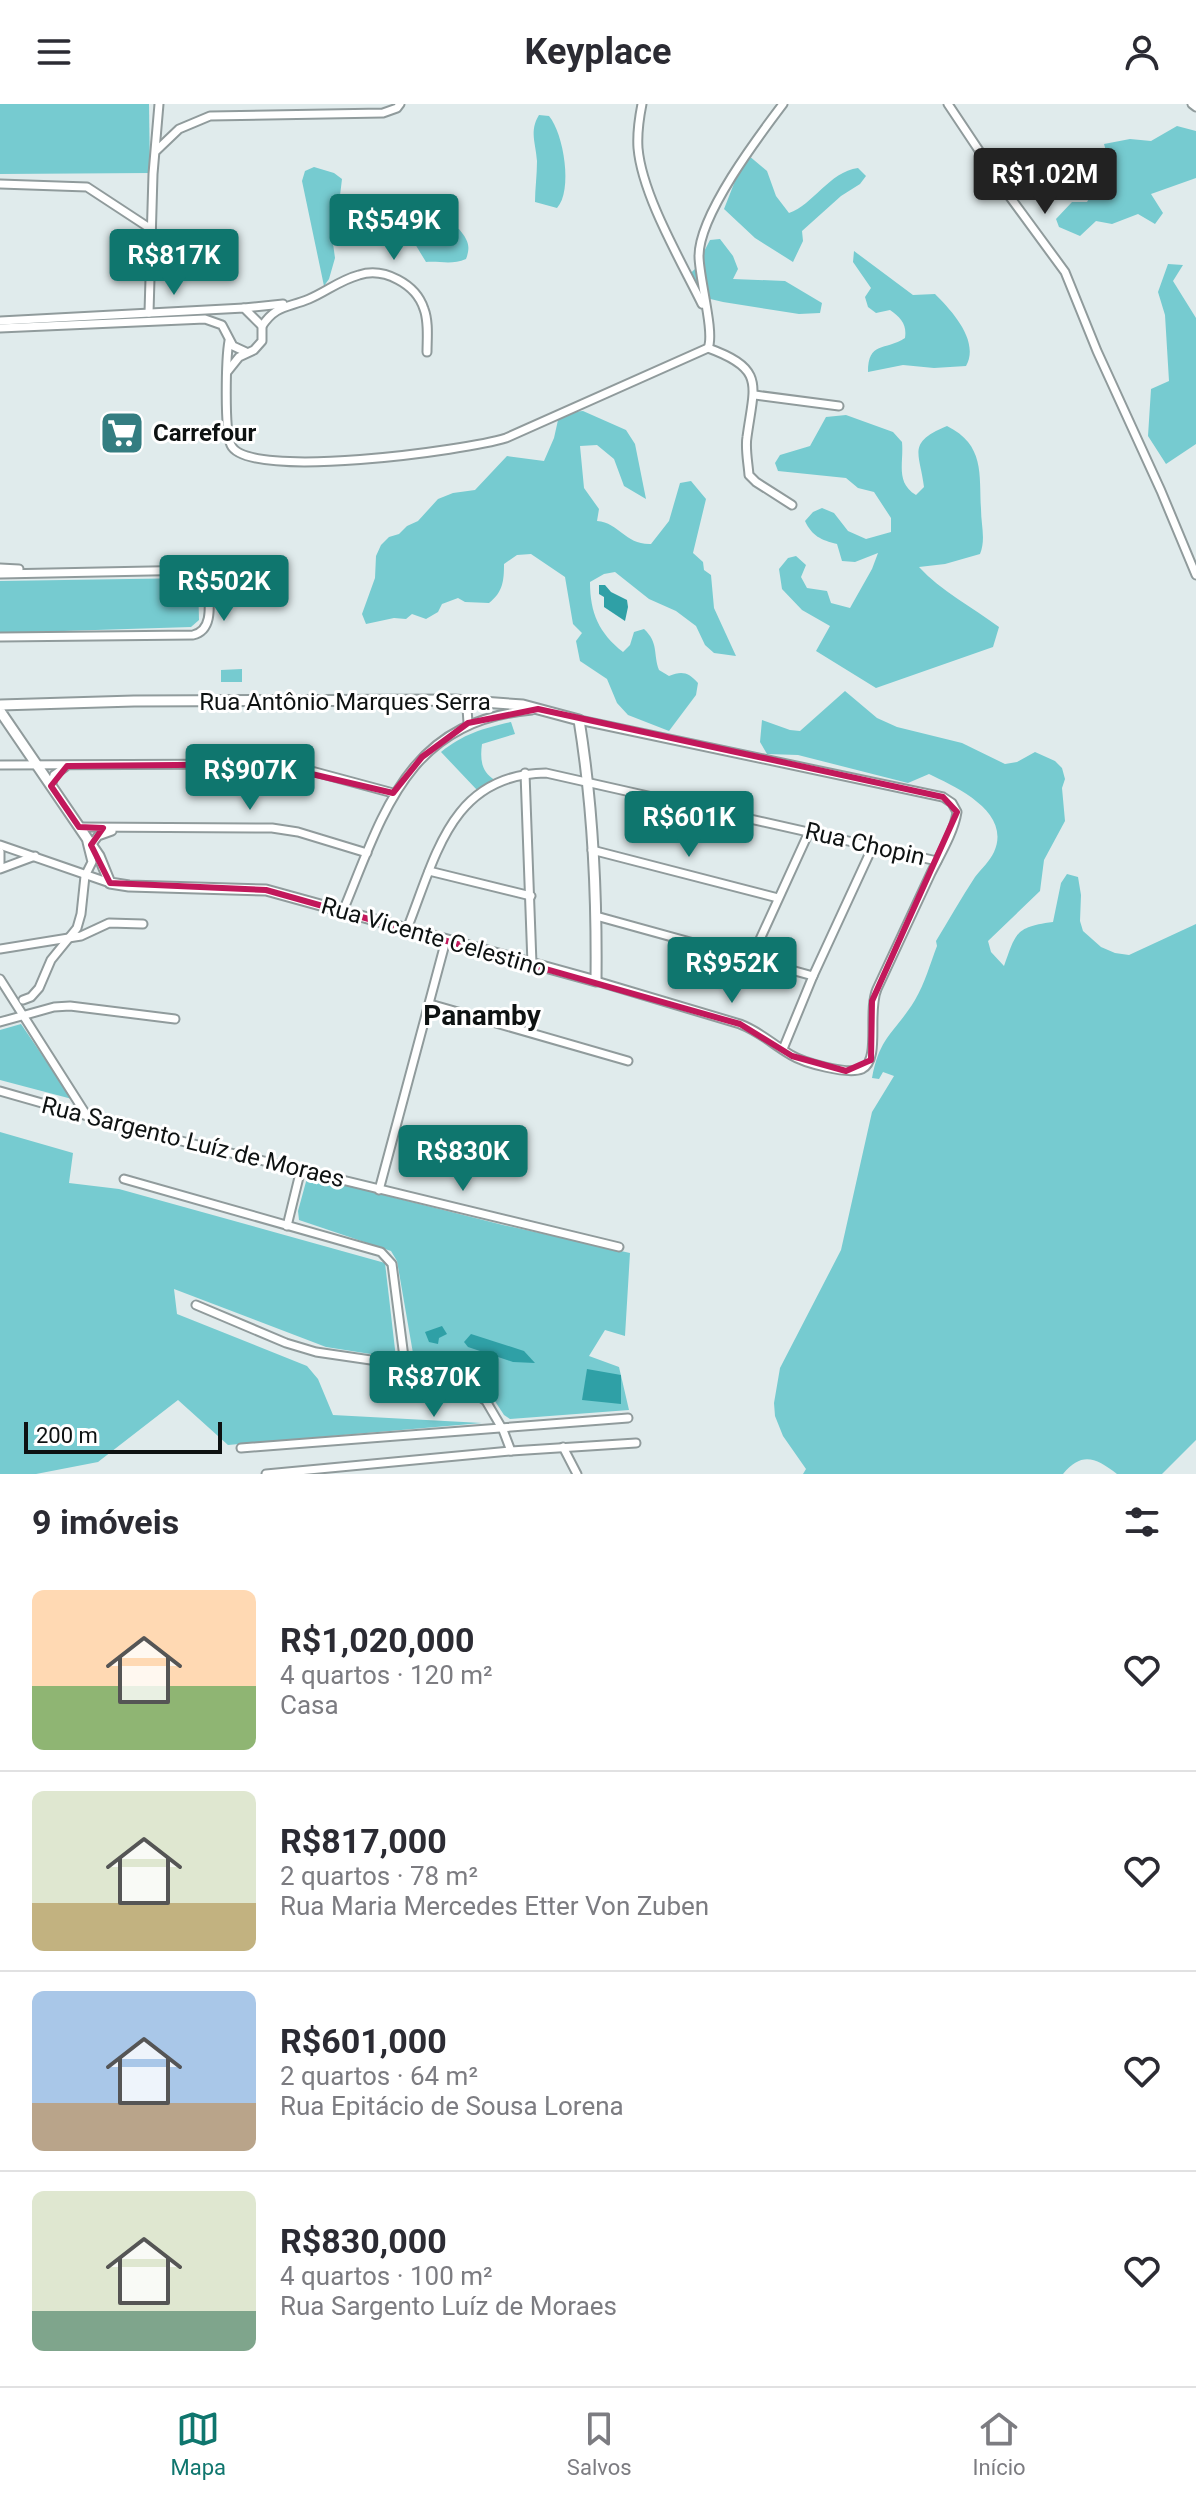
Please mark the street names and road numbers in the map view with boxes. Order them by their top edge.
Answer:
street label: Rua Antônio Marques Serra [199,688,491,716]
street label: Rua Chopin [802,817,928,871]
street label: Rua Vicente Celestino [318,891,550,983]
street label: Rua Sargento Luíz de Moraes [39,1091,347,1193]

